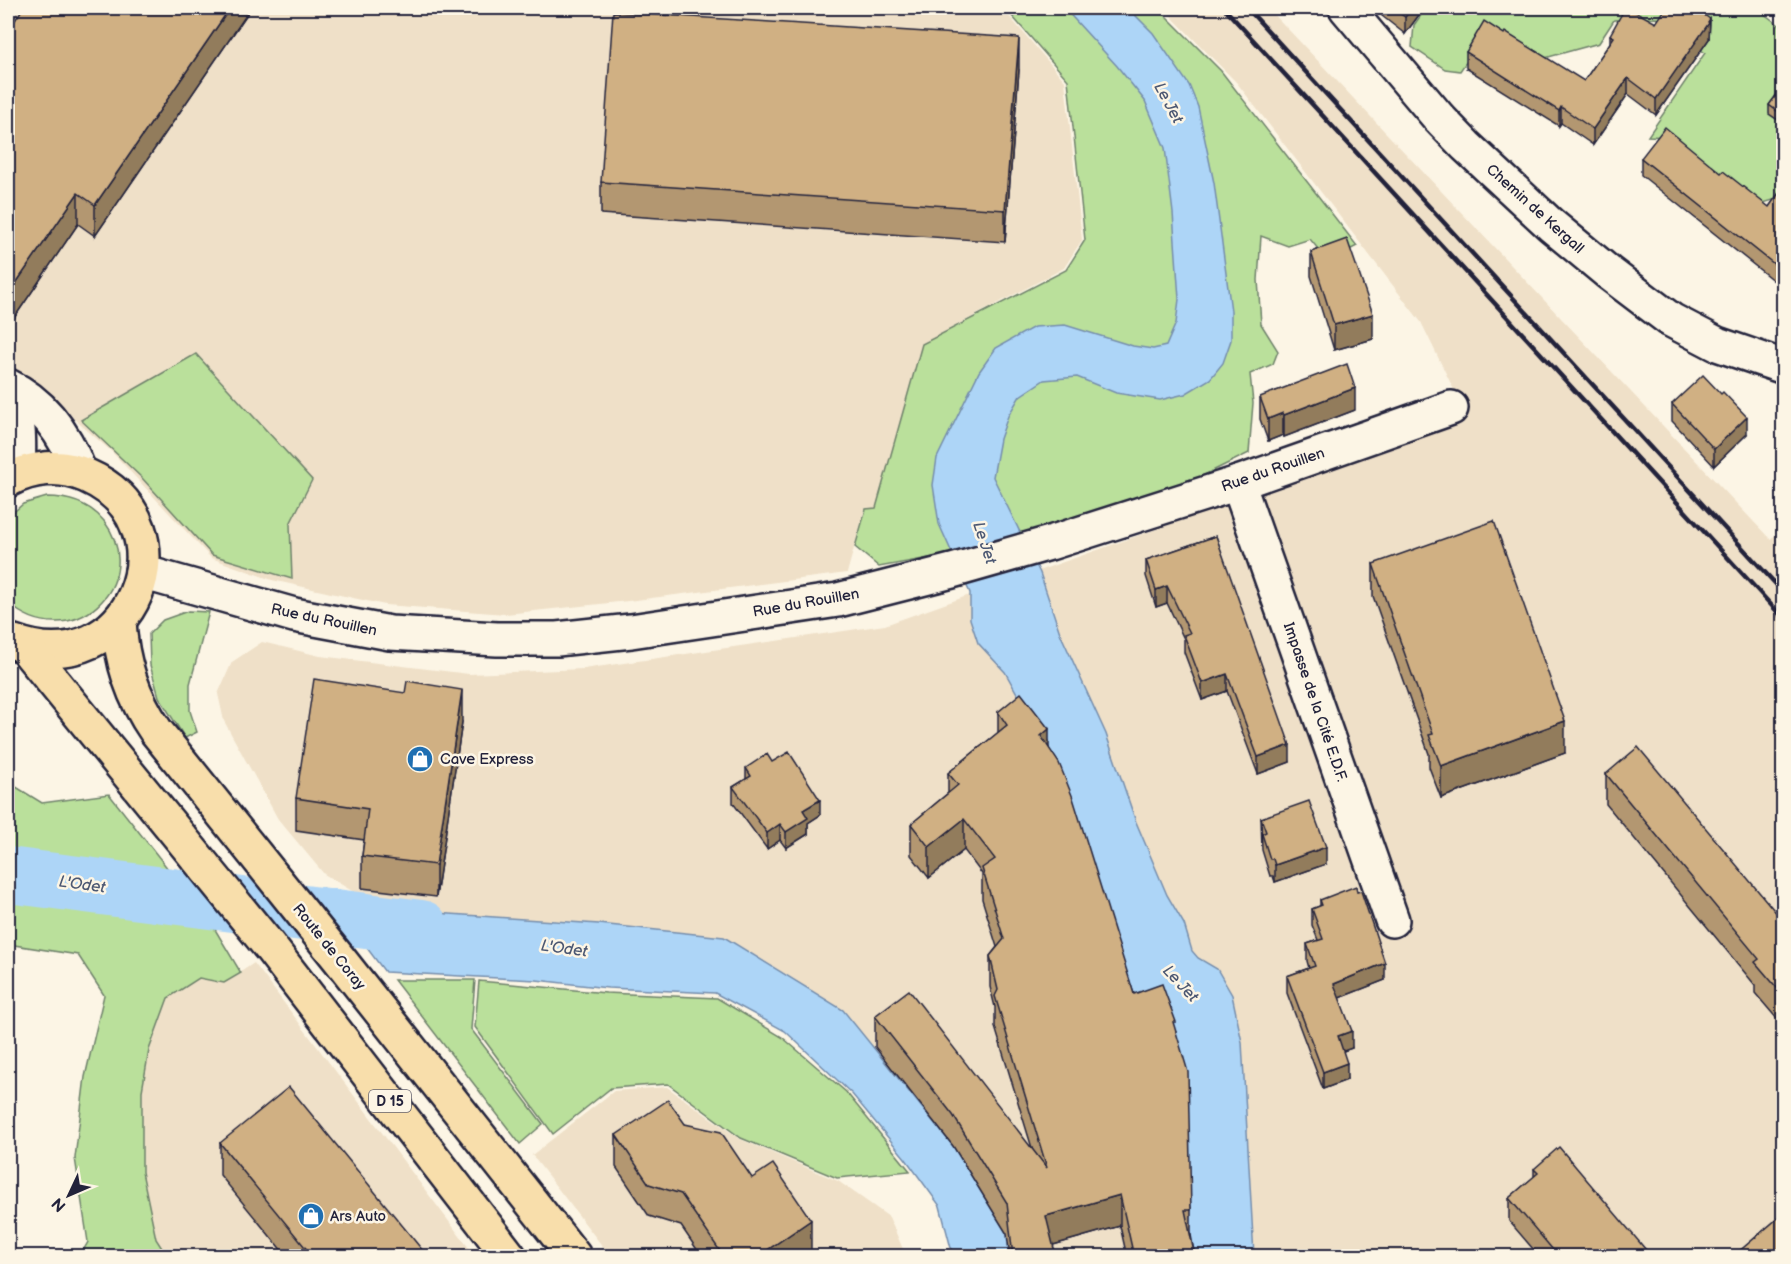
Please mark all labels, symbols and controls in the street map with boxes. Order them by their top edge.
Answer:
water label: Le Jet [1149,79,1187,128]
street label: Chemin de Kergall [1482,160,1588,258]
street label: Rue du Rouillen [1219,443,1327,497]
water label: Le Jet [968,519,1000,568]
street label: Rue du Rouillen [751,584,861,622]
street label: Rue du Rouillen [269,599,379,641]
street label: Impasse de la Cité E.D.F. [1279,620,1351,784]
shop icon: Cave Express [405,744,435,774]
place label: Cave Express [440,750,534,769]
water label: L'Odet [58,872,108,898]
street label: Route de Coray [288,900,370,994]
water label: L'Odet [540,936,590,962]
water label: Le Jet [1158,962,1202,1007]
road number: D 15 [369,1090,411,1112]
north arrow [39,1165,99,1225]
text: N [48,1193,70,1215]
shop icon: Ars Auto [296,1201,326,1231]
place label: Ars Auto [330,1207,386,1226]

